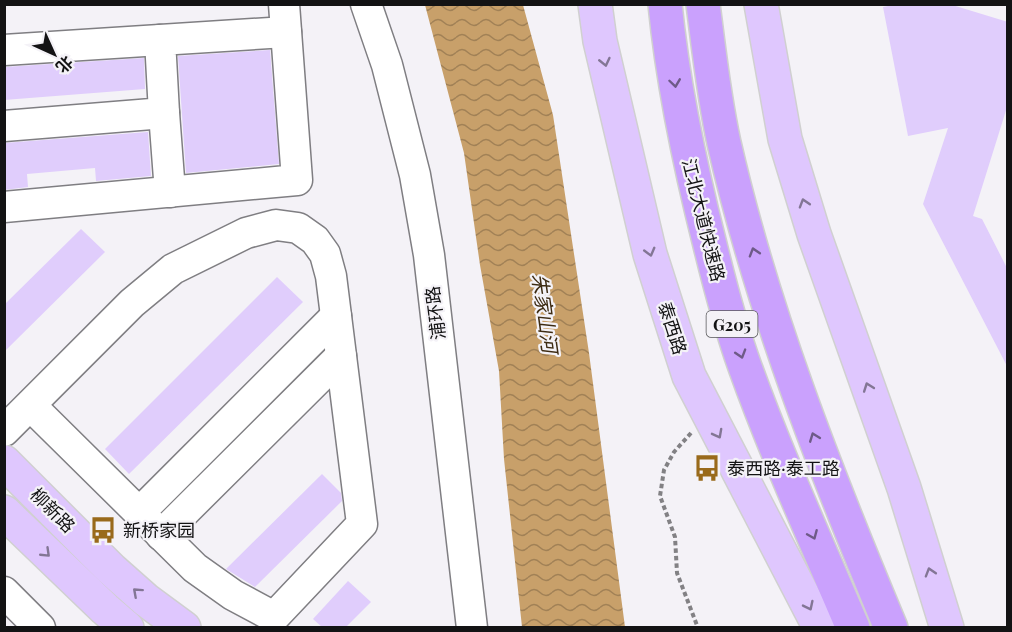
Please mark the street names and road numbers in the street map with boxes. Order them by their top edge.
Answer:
street label: 江北大道快速路 [677,156,731,284]
street label: 浦环路 [420,285,450,341]
street label: 泰西路 [653,299,693,357]
road number: G205 [706,311,758,337]
street label: 柳新路 [25,482,81,538]

